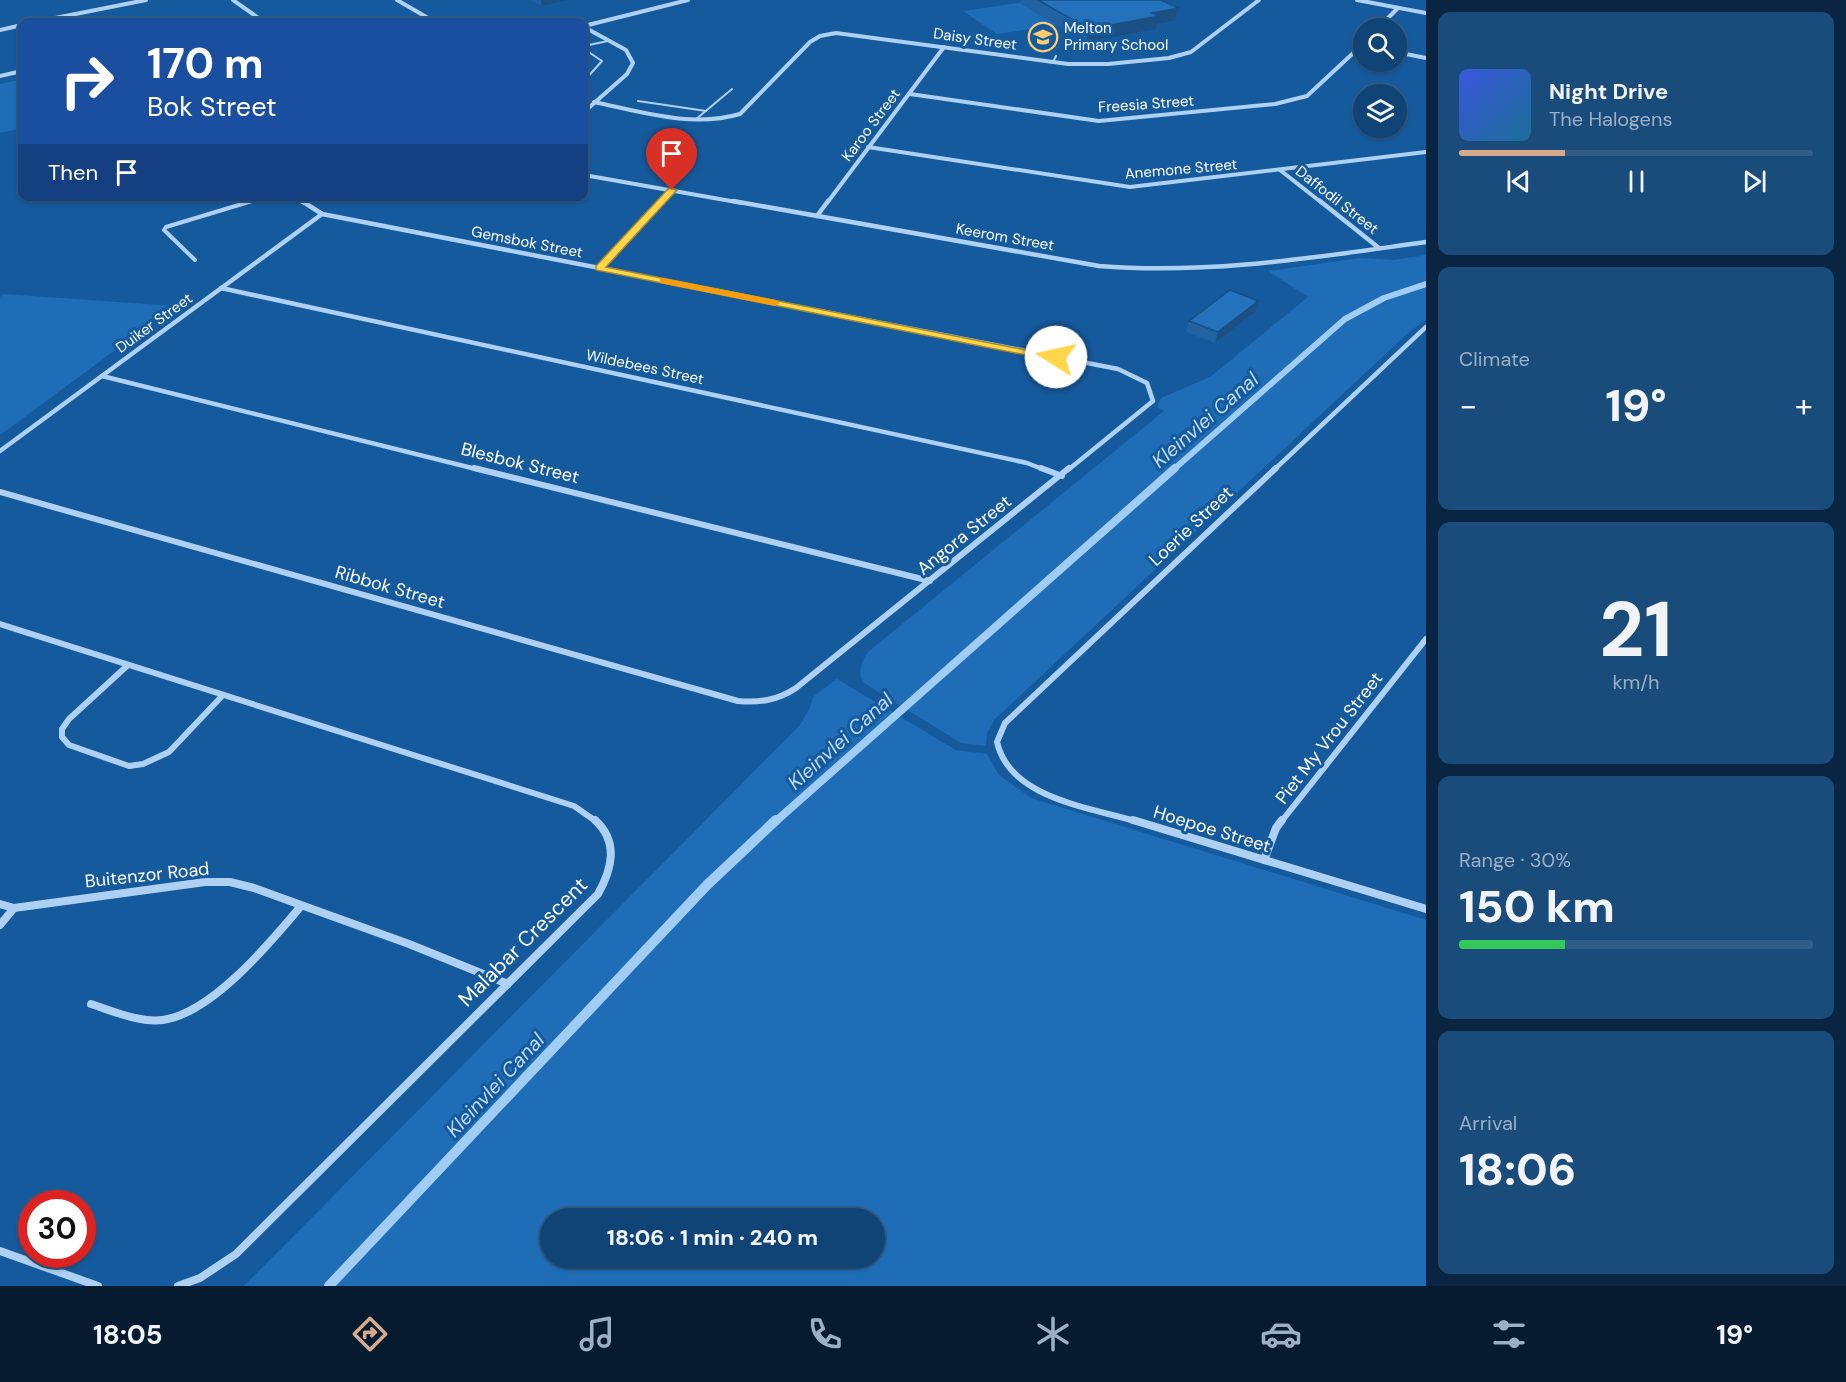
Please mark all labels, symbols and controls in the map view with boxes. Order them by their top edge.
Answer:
place label: Melton Primary School [1064,18,1168,55]
map controls [1353,18,1407,138]
button: search [1353,18,1407,72]
school or university icon: Melton Primary School [1027,21,1059,53]
street label: Daisy Street [932,23,1018,55]
text: 170 m [147,36,264,91]
icon: right [48,42,126,120]
text: Night Drive [1549,77,1668,106]
street label: Karoo Street [837,84,905,165]
button: layers [1353,84,1407,138]
text: Bok Street [147,89,277,124]
street label: Freesia Street [1097,91,1195,117]
text: The Halogens [1549,106,1672,132]
pin [646,128,697,190]
icon: arrive [655,137,688,170]
street label: Anemone Street [1124,154,1238,184]
icon: arrive [110,156,143,189]
text: Then [48,158,98,187]
street label: Daffodil Street [1291,161,1383,239]
icon: previous [1502,165,1535,198]
icon: pause [1620,165,1653,198]
icon: next [1738,165,1771,198]
street label: Keerom Street [954,219,1056,255]
street label: Gemsbok Street [470,221,585,263]
street label: Duiker Street [112,288,196,358]
position arrow [1024,325,1088,389]
street label: Wildebees Street [584,345,706,389]
text: Climate [1459,346,1530,372]
water label: Kleinvlei Canal [1146,366,1264,473]
text: 19° [1605,376,1667,435]
text: − [1459,384,1477,427]
text: + [1795,384,1813,427]
street label: Blesbok Street [458,437,582,489]
street label: Loerie Street [1144,481,1238,571]
street label: Angora Street [912,490,1016,580]
street label: Ribbok Street [332,560,448,614]
text: 21 [1599,579,1673,680]
street label: Piet My Vrou Street [1270,667,1388,809]
text: km/h [1612,669,1660,695]
water label: Kleinvlei Canal [782,686,899,795]
street label: Hoepoe Street [1151,800,1273,858]
text: Range · 30% [1459,847,1571,873]
street label: Buitenzor Road [84,857,210,893]
street label: Malabar Crescent [452,871,594,1013]
text: 150 km [1459,877,1615,936]
water label: Kleinvlei Canal [440,1027,550,1143]
text: Arrival [1459,1110,1517,1136]
text: 18:06 [1459,1140,1576,1199]
speed limit sign: 30 [18,1190,96,1268]
text: 18:06 · 1 min · 240 m [607,1223,818,1252]
icon: directions [349,1313,391,1355]
icon: music [576,1313,618,1355]
icon: phone [804,1313,846,1355]
icon: climate [1032,1313,1074,1355]
icon: car [1260,1313,1302,1355]
icon: filters [1488,1313,1530,1355]
text: 18:05 [93,1317,163,1352]
text: 19° [1716,1317,1753,1352]

